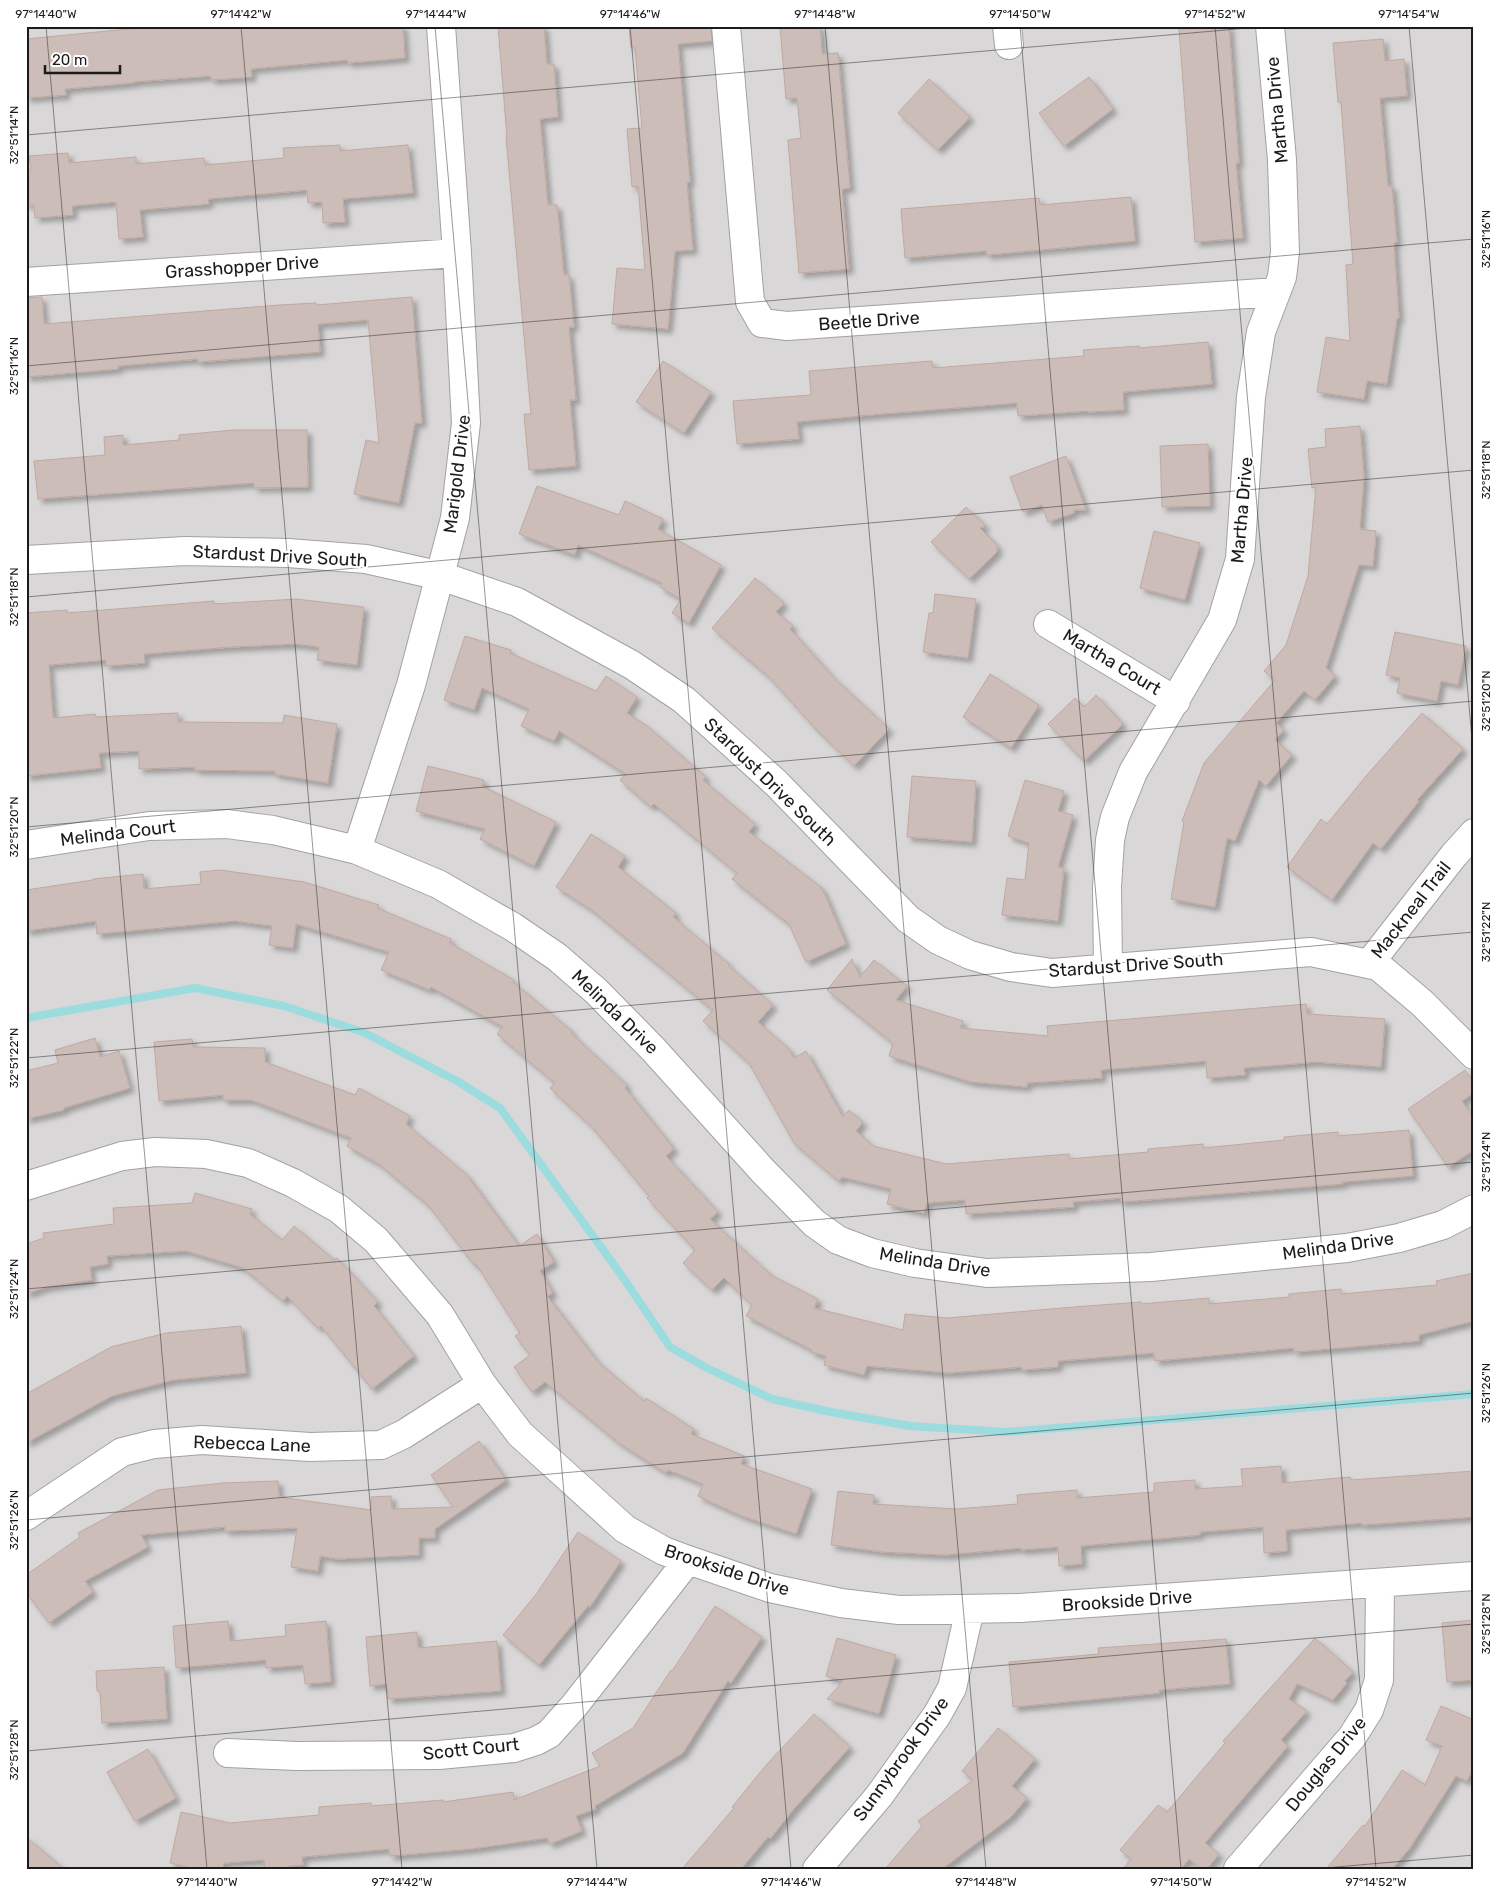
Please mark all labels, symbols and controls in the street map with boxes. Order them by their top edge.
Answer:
text: 97°14'40"W [15,7,77,21]
text: 97°14'42"W [211,7,272,21]
text: 97°14'44"W [406,7,467,21]
text: 97°14'46"W [600,7,661,21]
text: 97°14'48"W [794,7,856,21]
text: 97°14'50"W [989,7,1051,21]
text: 97°14'52"W [1184,7,1246,21]
text: 97°14'54"W [1378,7,1440,21]
scale bar [45,42,120,74]
text: 20 m [52,51,87,69]
street label: Martha Drive [1261,56,1293,164]
text: 32°51'14"N [7,106,21,164]
text: 32°51'16"N [1479,210,1493,268]
street label: Grasshopper Drive [164,251,320,283]
street label: Beetle Drive [818,306,920,336]
text: 32°51'16"N [7,337,21,395]
street label: Marigold Drive [439,413,475,535]
text: 32°51'18"N [1479,440,1493,500]
street label: Martha Drive [1226,456,1258,564]
street label: Stardust Drive South [192,540,368,572]
text: 32°51'18"N [7,567,21,627]
street label: Martha Court [1059,624,1165,700]
text: 32°51'20"N [1479,670,1493,732]
street label: Stardust Drive South [699,713,841,851]
text: 32°51'20"N [7,796,21,858]
street label: Melinda Court [59,815,177,851]
street label: Mackneal Trail [1366,857,1456,963]
text: 32°51'22"N [1479,902,1493,962]
street label: Stardust Drive South [1048,948,1224,982]
street label: Melinda Drive [567,965,663,1059]
text: 32°51'22"N [7,1028,21,1088]
text: 32°51'24"N [1479,1132,1493,1192]
street label: Melinda Drive [1281,1227,1395,1265]
street label: Melinda Drive [878,1242,992,1282]
text: 32°51'24"N [7,1259,21,1319]
text: 32°51'26"N [1479,1363,1493,1423]
street label: Rebecca Lane [193,1431,311,1457]
text: 32°51'26"N [7,1490,21,1550]
street label: Brookside Drive [662,1539,792,1601]
street label: Brookside Drive [1061,1585,1193,1617]
text: 32°51'28"N [1479,1593,1493,1655]
street label: Sunnybrook Drive [848,1693,954,1825]
street label: Douglas Drive [1281,1712,1371,1816]
text: 32°51'28"N [7,1719,21,1781]
street label: Scott Court [422,1733,520,1765]
text: 97°14'40"W [176,1875,238,1889]
text: 97°14'42"W [372,1875,433,1889]
text: 97°14'44"W [567,1875,628,1889]
text: 97°14'46"W [761,1875,822,1889]
text: 97°14'48"W [955,1875,1017,1889]
text: 97°14'50"W [1150,1875,1212,1889]
text: 97°14'52"W [1345,1875,1407,1889]

